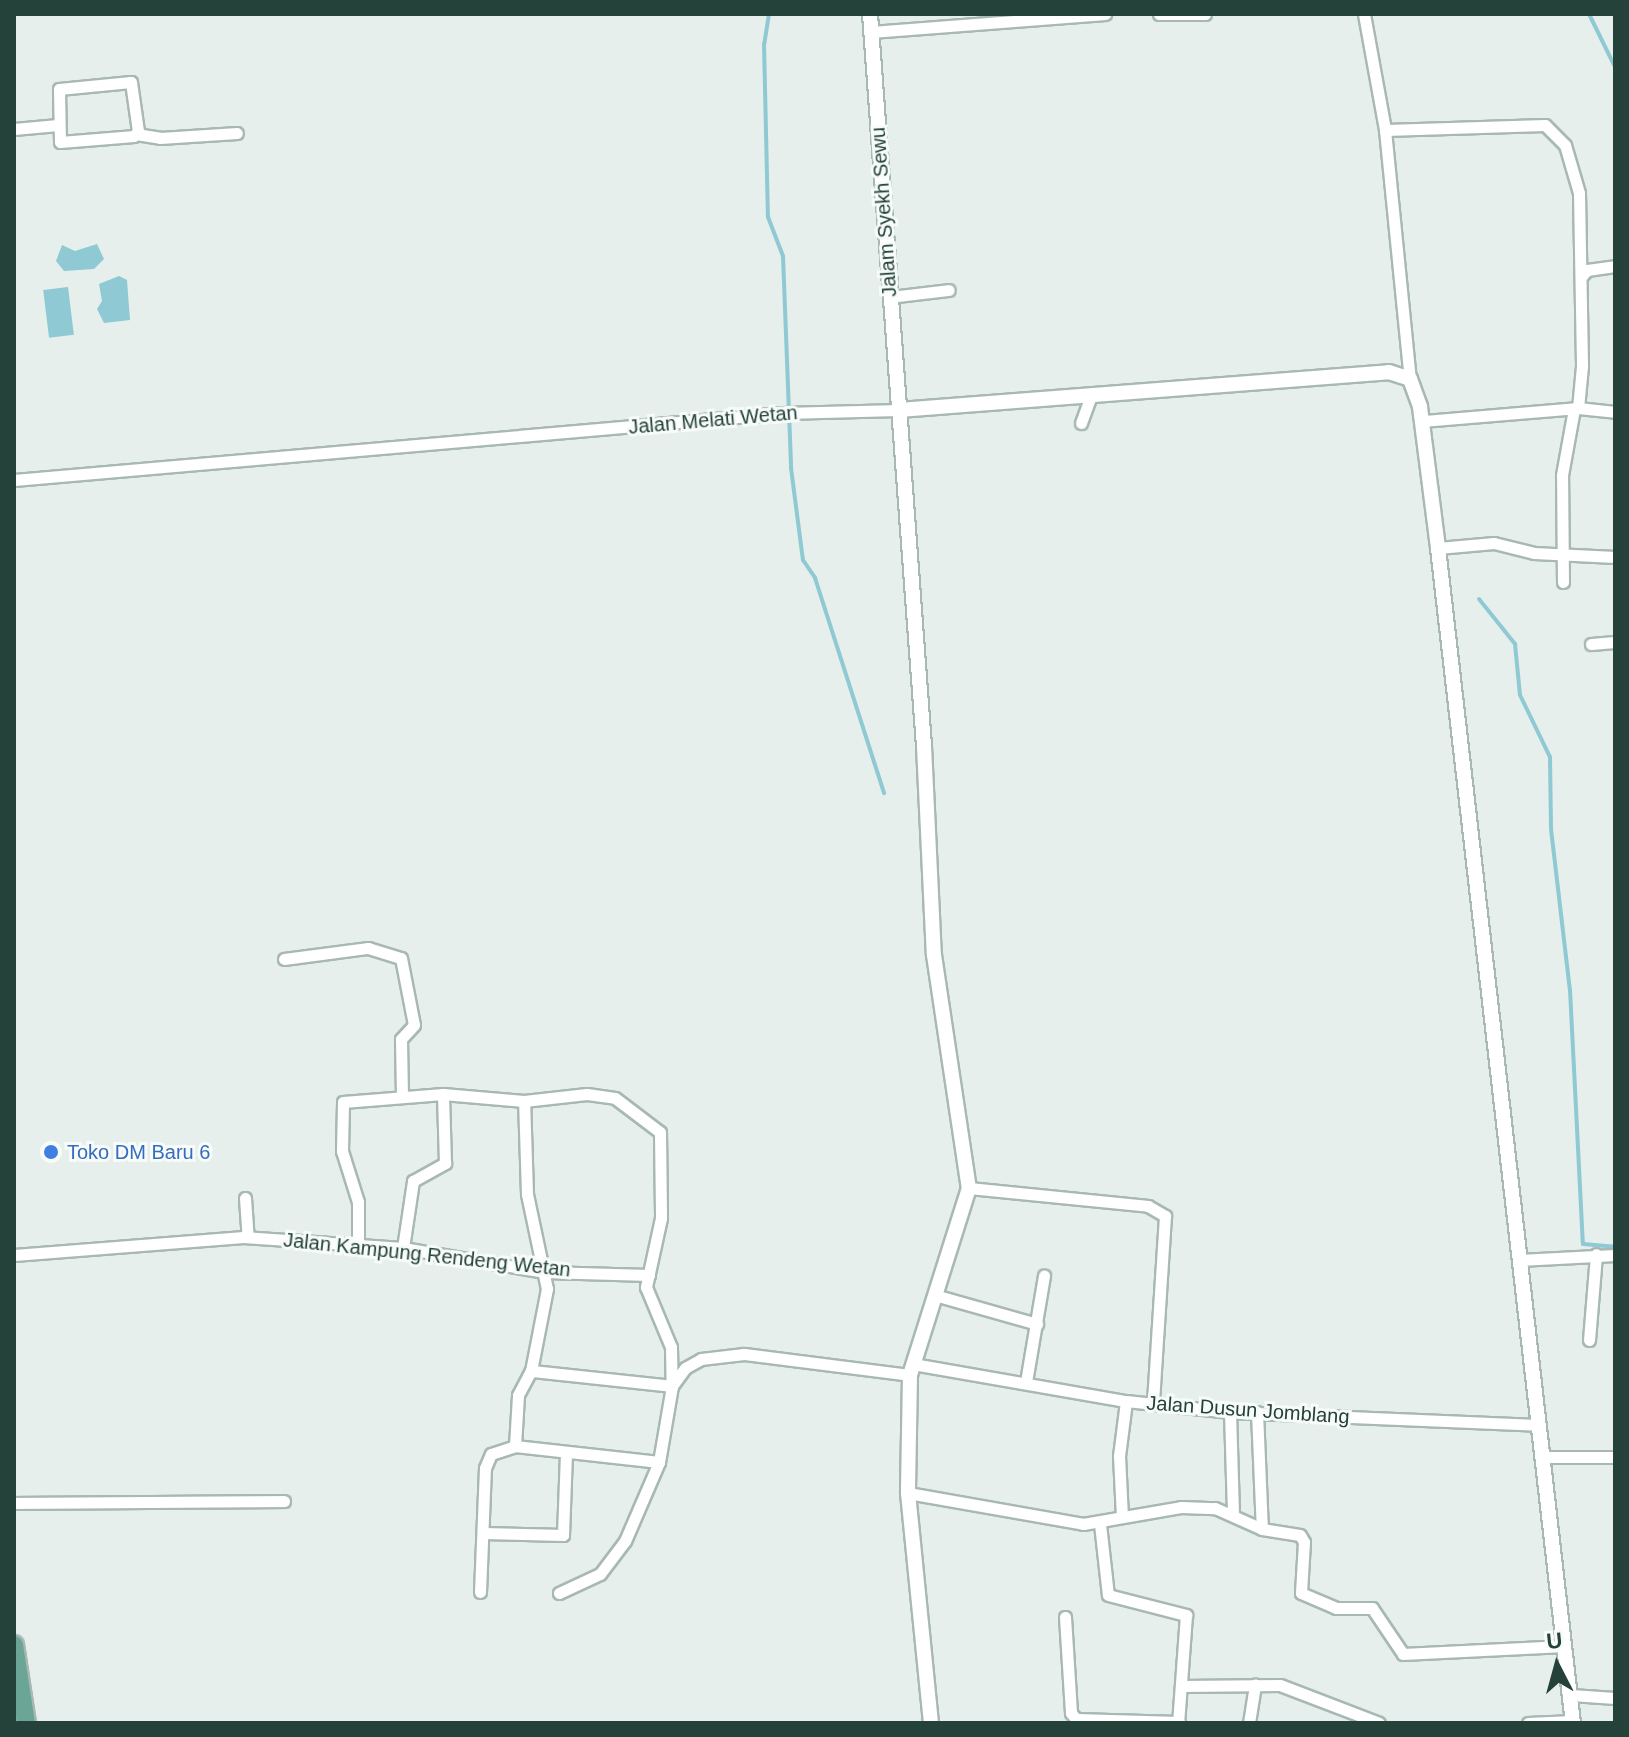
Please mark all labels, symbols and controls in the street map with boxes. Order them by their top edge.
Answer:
street label: Jalam Syekh Sewu [866,126,902,298]
street label: Jalan Melati Wetan [627,401,799,439]
place label: Toko DM Baru 6 [67,1140,210,1164]
marker: Toko DM Baru 6 [42,1143,60,1161]
street label: Jalan Kampung Rendeng Wetan [282,1228,572,1282]
street label: Jalan Dusun Jomblang [1146,1391,1350,1429]
north arrow [1517,1625,1597,1705]
text: U [1545,1627,1564,1654]

